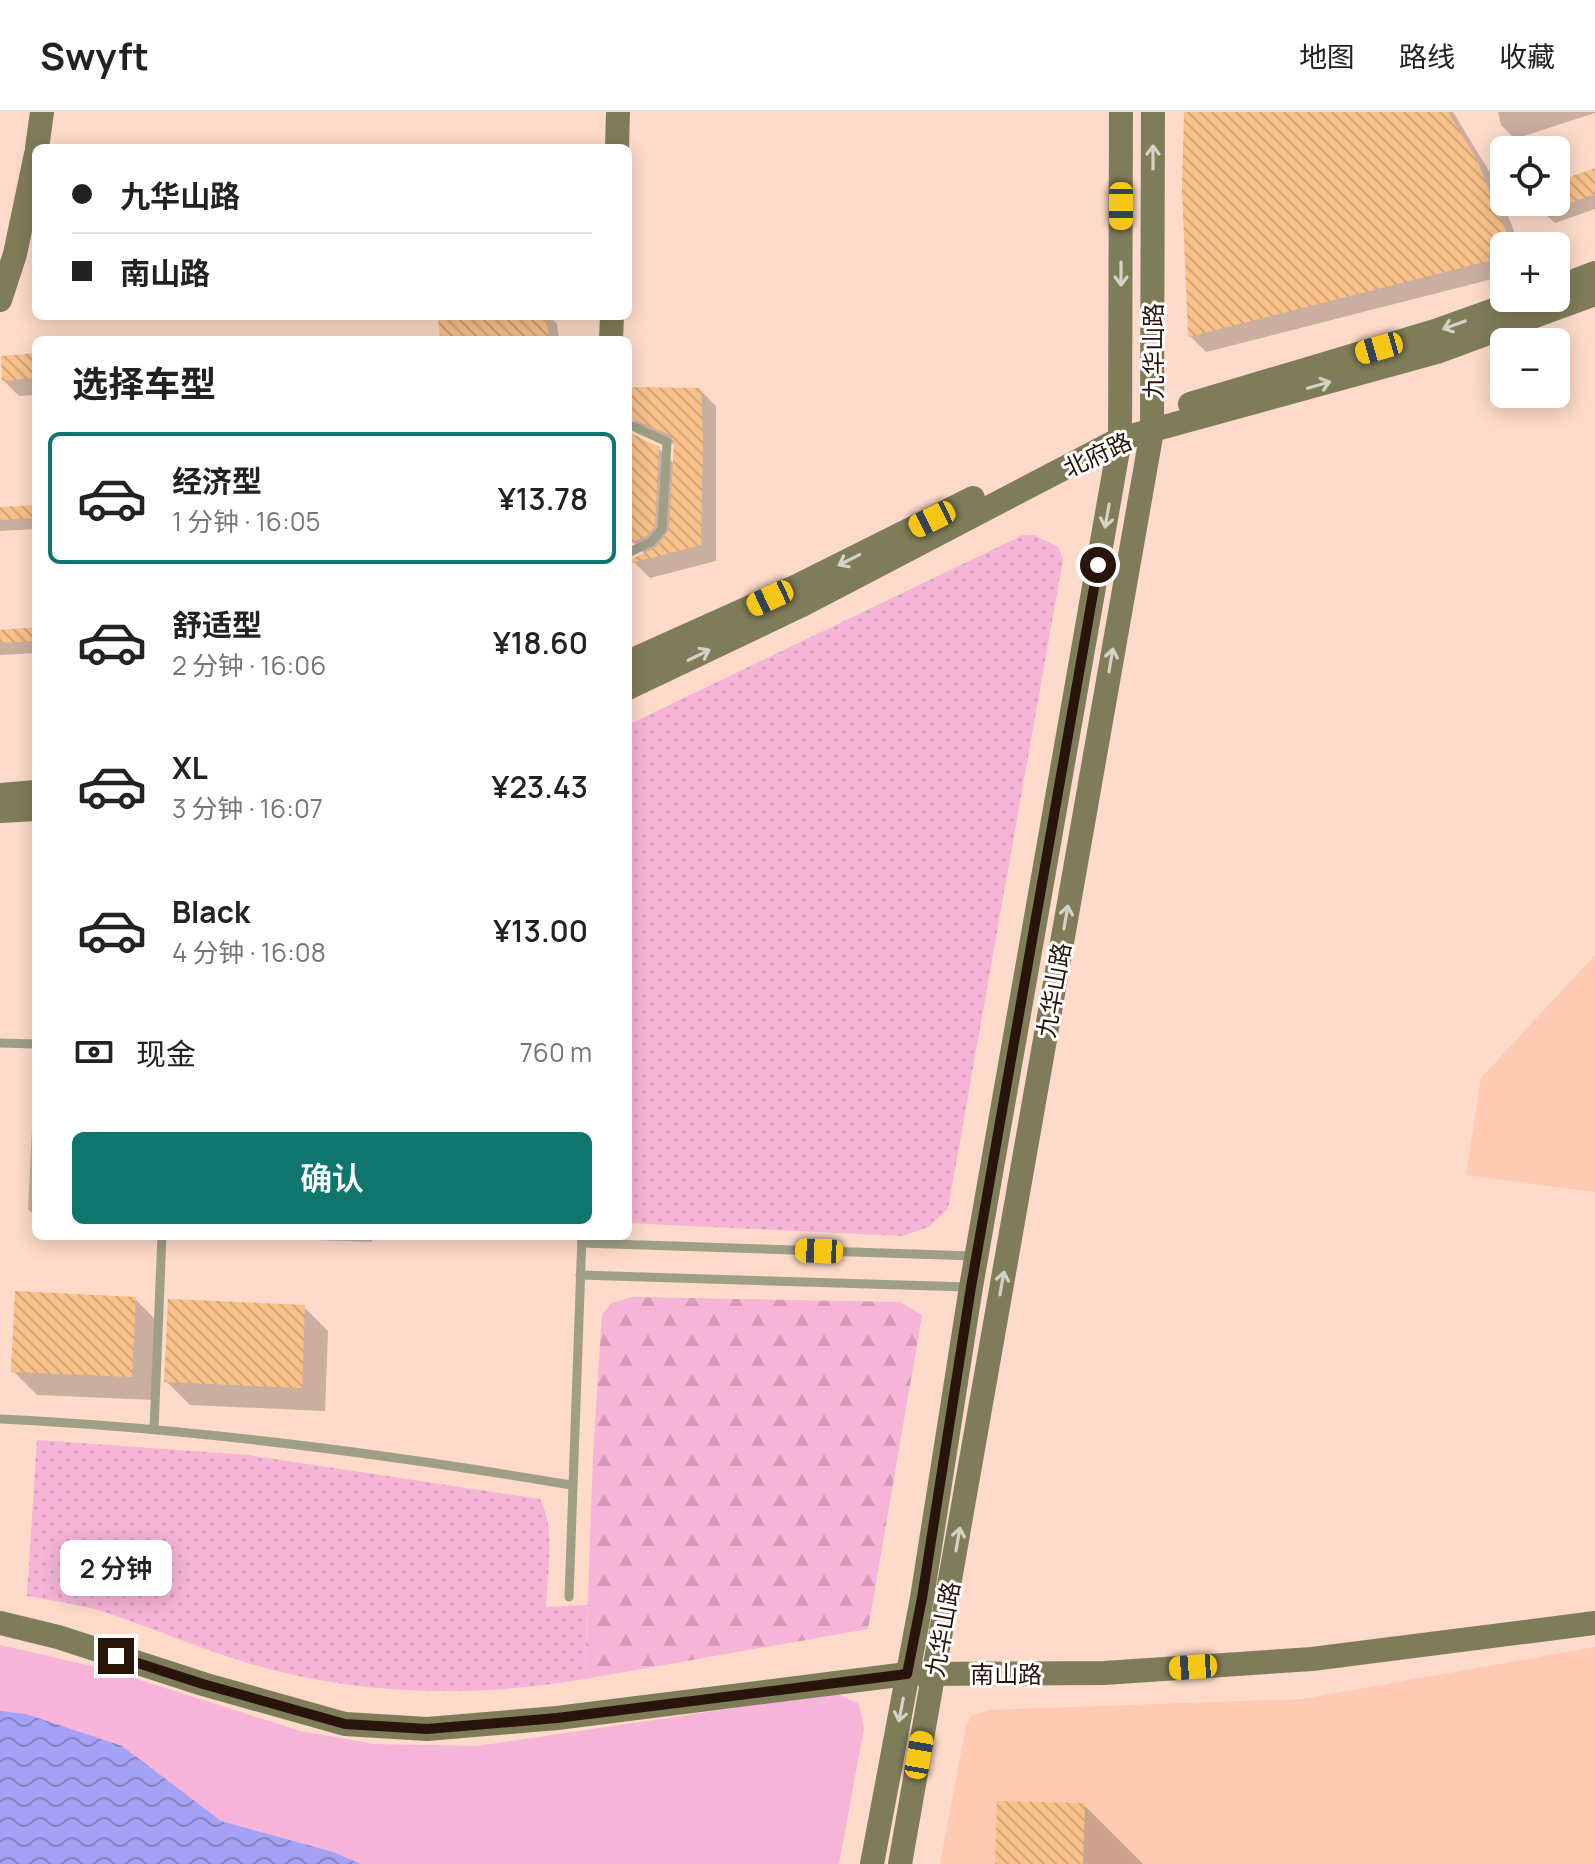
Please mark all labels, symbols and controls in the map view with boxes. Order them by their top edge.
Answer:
text: Swyft [40,29,149,81]
text: 地图 [1299,37,1355,75]
text: 路线 [1399,37,1455,75]
text: 收藏 [1499,37,1555,75]
map controls [1490,136,1570,408]
button: locate [1490,136,1570,216]
one-way arrow [1145,144,1161,171]
text: 九华山路 [120,175,240,216]
car [1109,182,1133,230]
button: + [1490,232,1570,312]
text: 南山路 [120,252,210,293]
one-way arrow [1113,260,1129,287]
street label: 九华山路 [1136,303,1169,399]
one-way arrow [1442,318,1467,333]
button: − [1490,328,1570,408]
car [1353,330,1405,366]
text: 选择车型 [72,359,216,408]
one-way arrow [1306,376,1332,391]
street label: 北府路 [1057,424,1137,484]
text: 经济型 [172,460,262,501]
icon: car [76,462,148,534]
text: ¥13.78 [498,478,588,519]
car [905,498,959,540]
text: 1 分钟 · 16:05 [172,503,321,539]
one-way arrow [1099,503,1114,528]
route start [1080,547,1116,583]
one-way arrow [837,553,861,568]
car [743,577,797,619]
text: 舒适型 [172,604,262,645]
icon: car [76,606,148,678]
text: ¥18.60 [493,622,588,663]
text: 2 分钟 · 16:06 [172,647,326,683]
one-way arrow [687,647,711,662]
one-way arrow [1105,648,1120,674]
text: XL [172,747,208,788]
icon: car [76,750,148,822]
text: ¥23.43 [492,766,588,807]
text: 3 分钟 · 16:07 [172,790,323,826]
text: Black [172,891,250,932]
icon: car [76,894,148,966]
one-way arrow [1060,904,1075,930]
text: ¥13.00 [493,910,588,951]
text: 4 分钟 · 16:08 [172,934,326,970]
street label: 九华山路 [1028,940,1078,1040]
icon: cash [72,1030,116,1074]
text: 现金 [136,1033,196,1074]
text: 760 m [520,1034,592,1070]
button: 确认 [72,1132,592,1224]
car [795,1238,843,1264]
one-way arrow [996,1271,1011,1296]
one-way arrow [951,1527,966,1552]
callout: 2 分钟 [60,1540,172,1596]
text: 2 分钟 [80,1550,152,1586]
street label: 九华山路 [917,1579,967,1679]
route end [98,1638,134,1674]
car [1168,1653,1218,1681]
street label: 南山路 [970,1657,1042,1690]
one-way arrow [892,1697,907,1722]
car [903,1729,935,1781]

